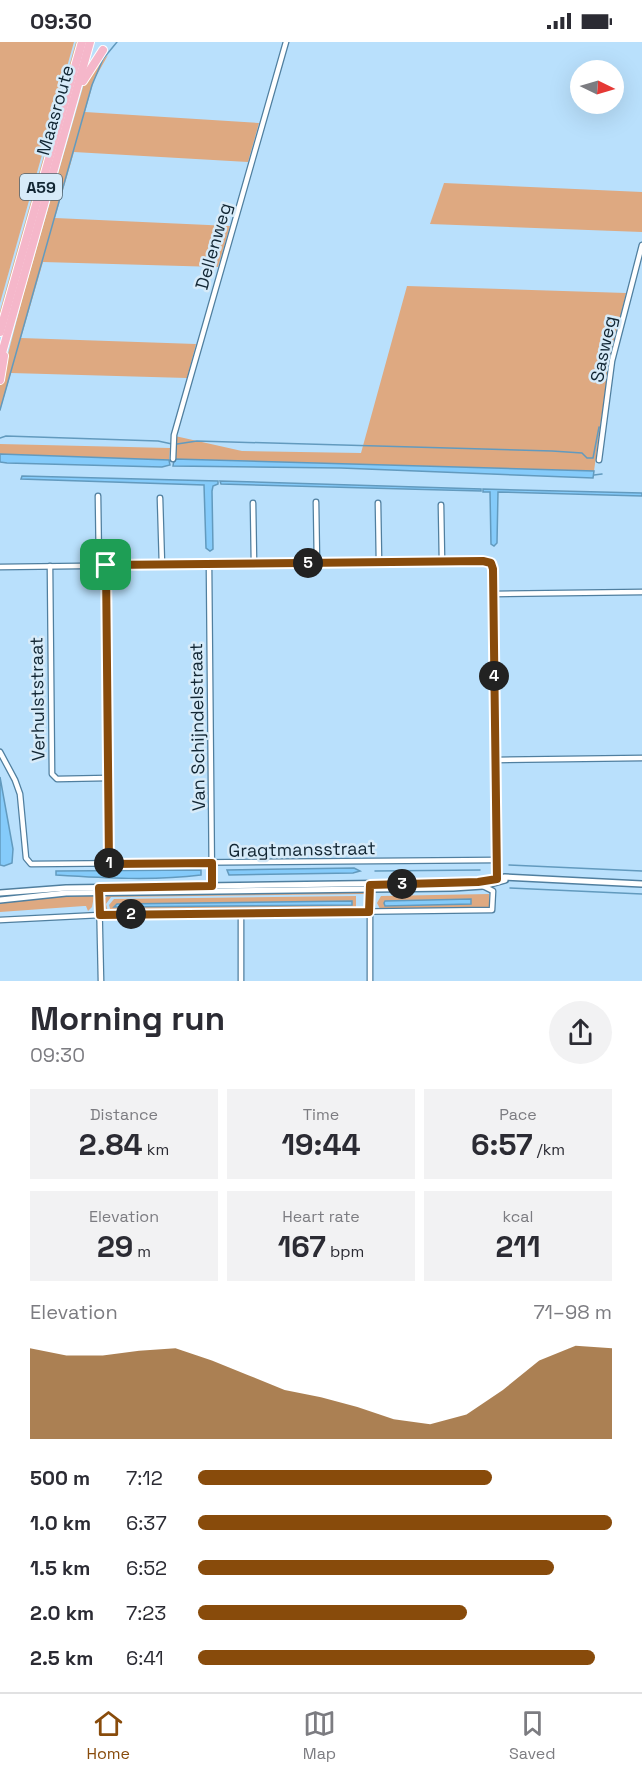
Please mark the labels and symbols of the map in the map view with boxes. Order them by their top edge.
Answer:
north arrow [570,60,624,114]
street label: Maasroute [31,62,79,158]
road number: A59 [20,174,62,200]
street label: Dellenweg [190,200,236,292]
street label: Sasweg [585,314,621,384]
pin [80,539,131,590]
pin: 5 [293,548,323,578]
street label: Verhulststraat [24,637,50,761]
street label: Van Schijndelstraat [184,643,210,811]
pin: 4 [479,661,509,691]
street label: Gragtmansstraat [228,836,376,862]
pin: 1 [94,848,124,878]
pin: 3 [387,869,417,899]
pin: 2 [116,899,146,929]

